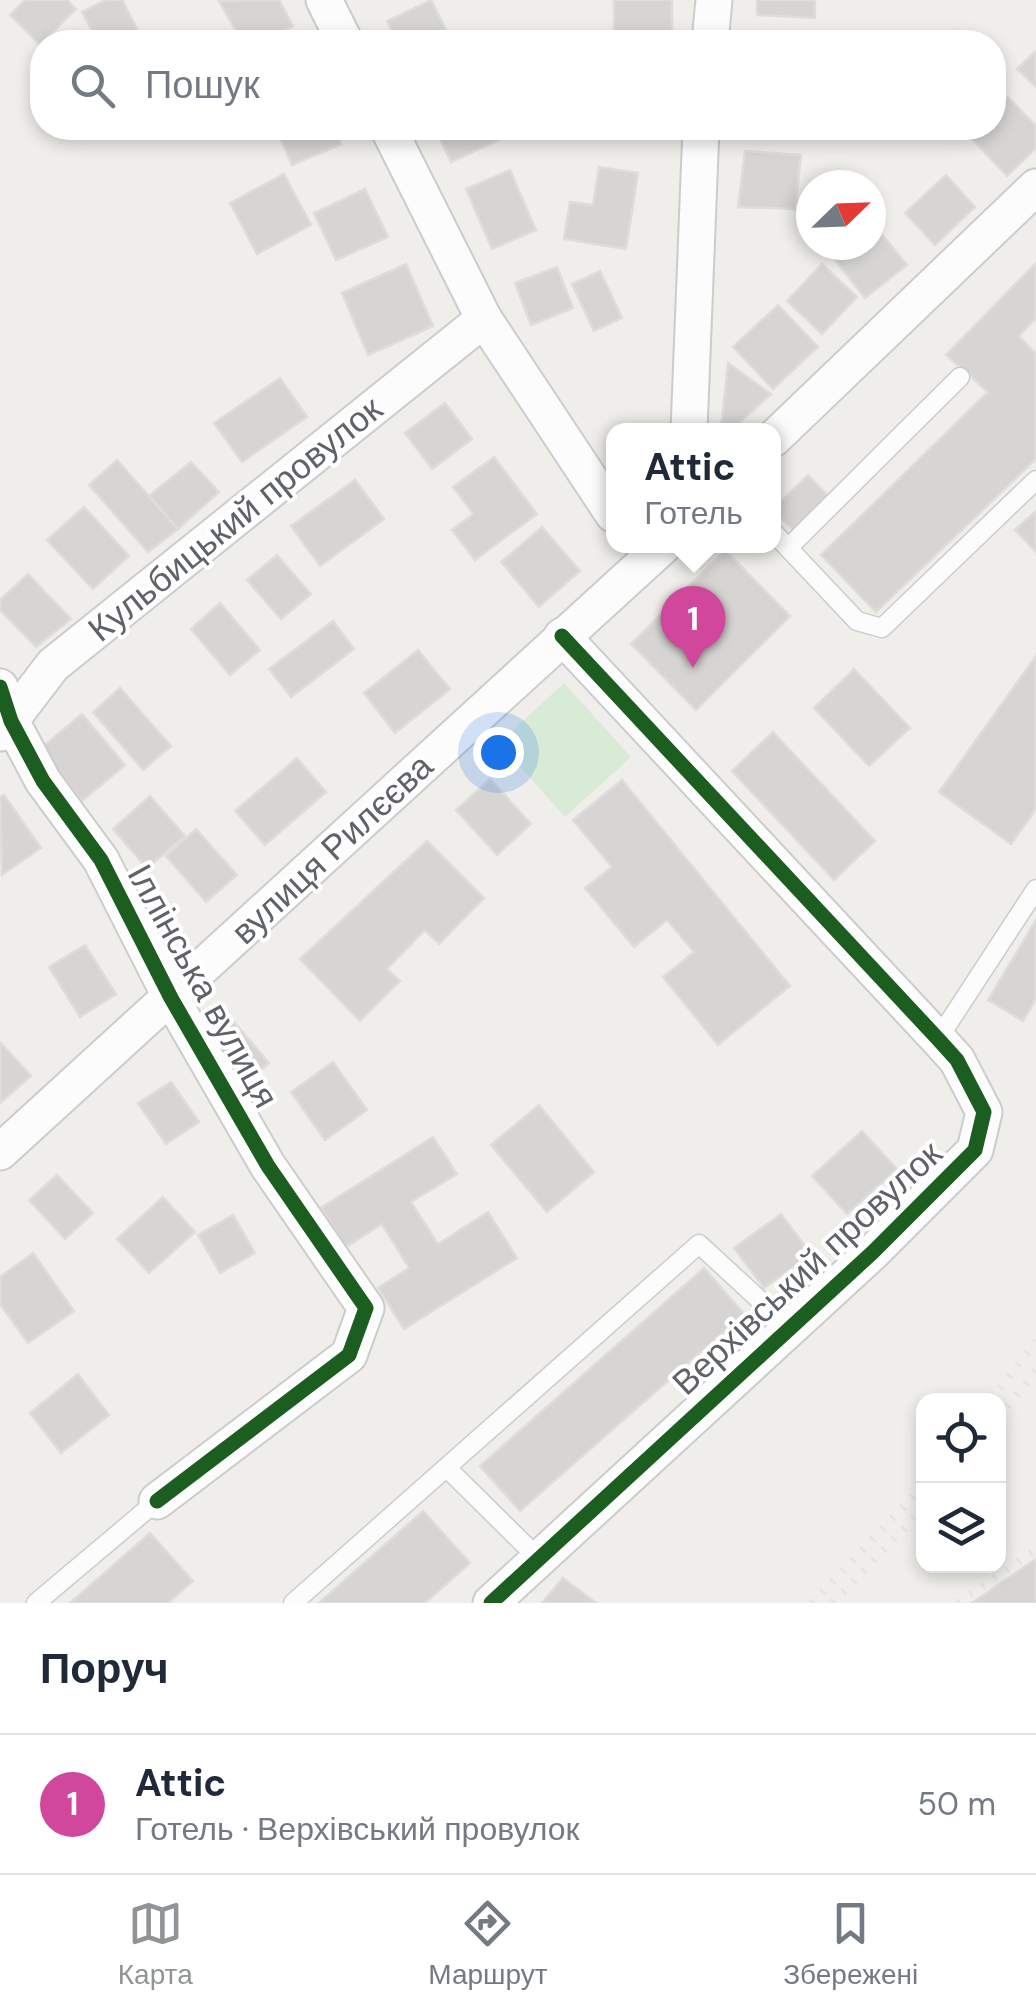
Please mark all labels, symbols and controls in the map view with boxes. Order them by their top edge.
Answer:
search box [30,30,1006,140]
icon: search [65,58,120,113]
text: Пошук [145,60,260,110]
north arrow [796,170,886,260]
street label: Кульбицький провулок [79,386,392,652]
popup [606,423,781,553]
text: Attic [644,442,736,492]
text: Готель [644,492,743,534]
pin: 1 [660,586,726,668]
your location [473,727,524,778]
street label: вулиця Рилєєва [221,743,443,954]
street label: Іллінська вулиця [117,856,289,1116]
street label: Верхівський провулок [662,1130,952,1405]
map controls [916,1393,1006,1573]
button: locate [916,1393,1006,1483]
button: layers [916,1483,1006,1573]
text: Поруч [40,1641,169,1696]
text: Attic [135,1758,226,1808]
text: 1 [67,1783,78,1825]
text: 50 m [918,1783,996,1825]
text: Готель · Верхівський провулок [135,1808,580,1850]
tab: Карта [118,1896,193,1993]
tab: Маршрут [428,1896,548,1993]
tab: Збережені [783,1896,918,1993]

